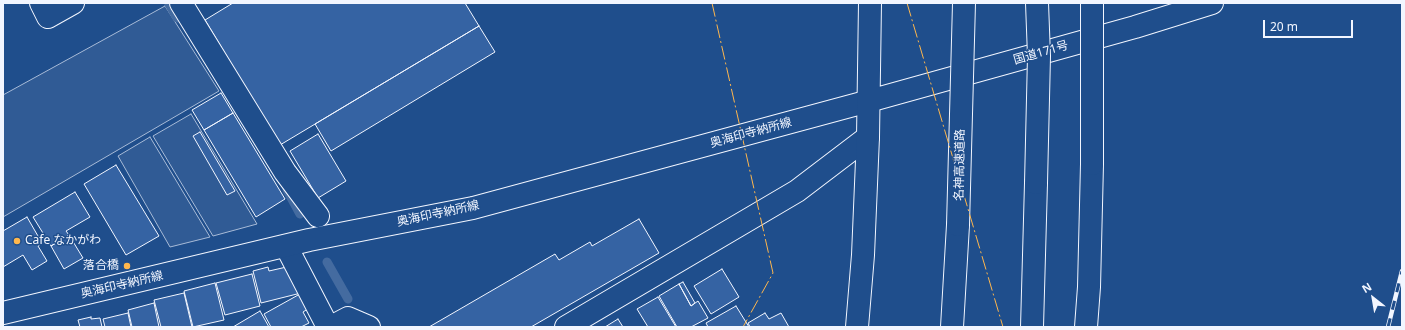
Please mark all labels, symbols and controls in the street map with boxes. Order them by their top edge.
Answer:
scale bar [1265,12,1355,38]
text: 20 m [1270,18,1298,35]
street label: 国道171号 [1012,38,1070,68]
street label: 奥海印寺納所線 [709,115,793,151]
street label: 名神高速道路 [952,129,968,201]
street label: 奥海印寺納所線 [395,198,481,230]
place label: Cafe なかがわ [25,234,101,248]
marker: Cafe なかがわ [12,236,22,246]
place label: 落合橋 [83,259,119,273]
marker: 落合橋 [122,261,132,271]
street label: 奥海印寺納所線 [79,269,165,301]
north arrow [1353,278,1393,318]
text: N [1359,279,1374,296]

